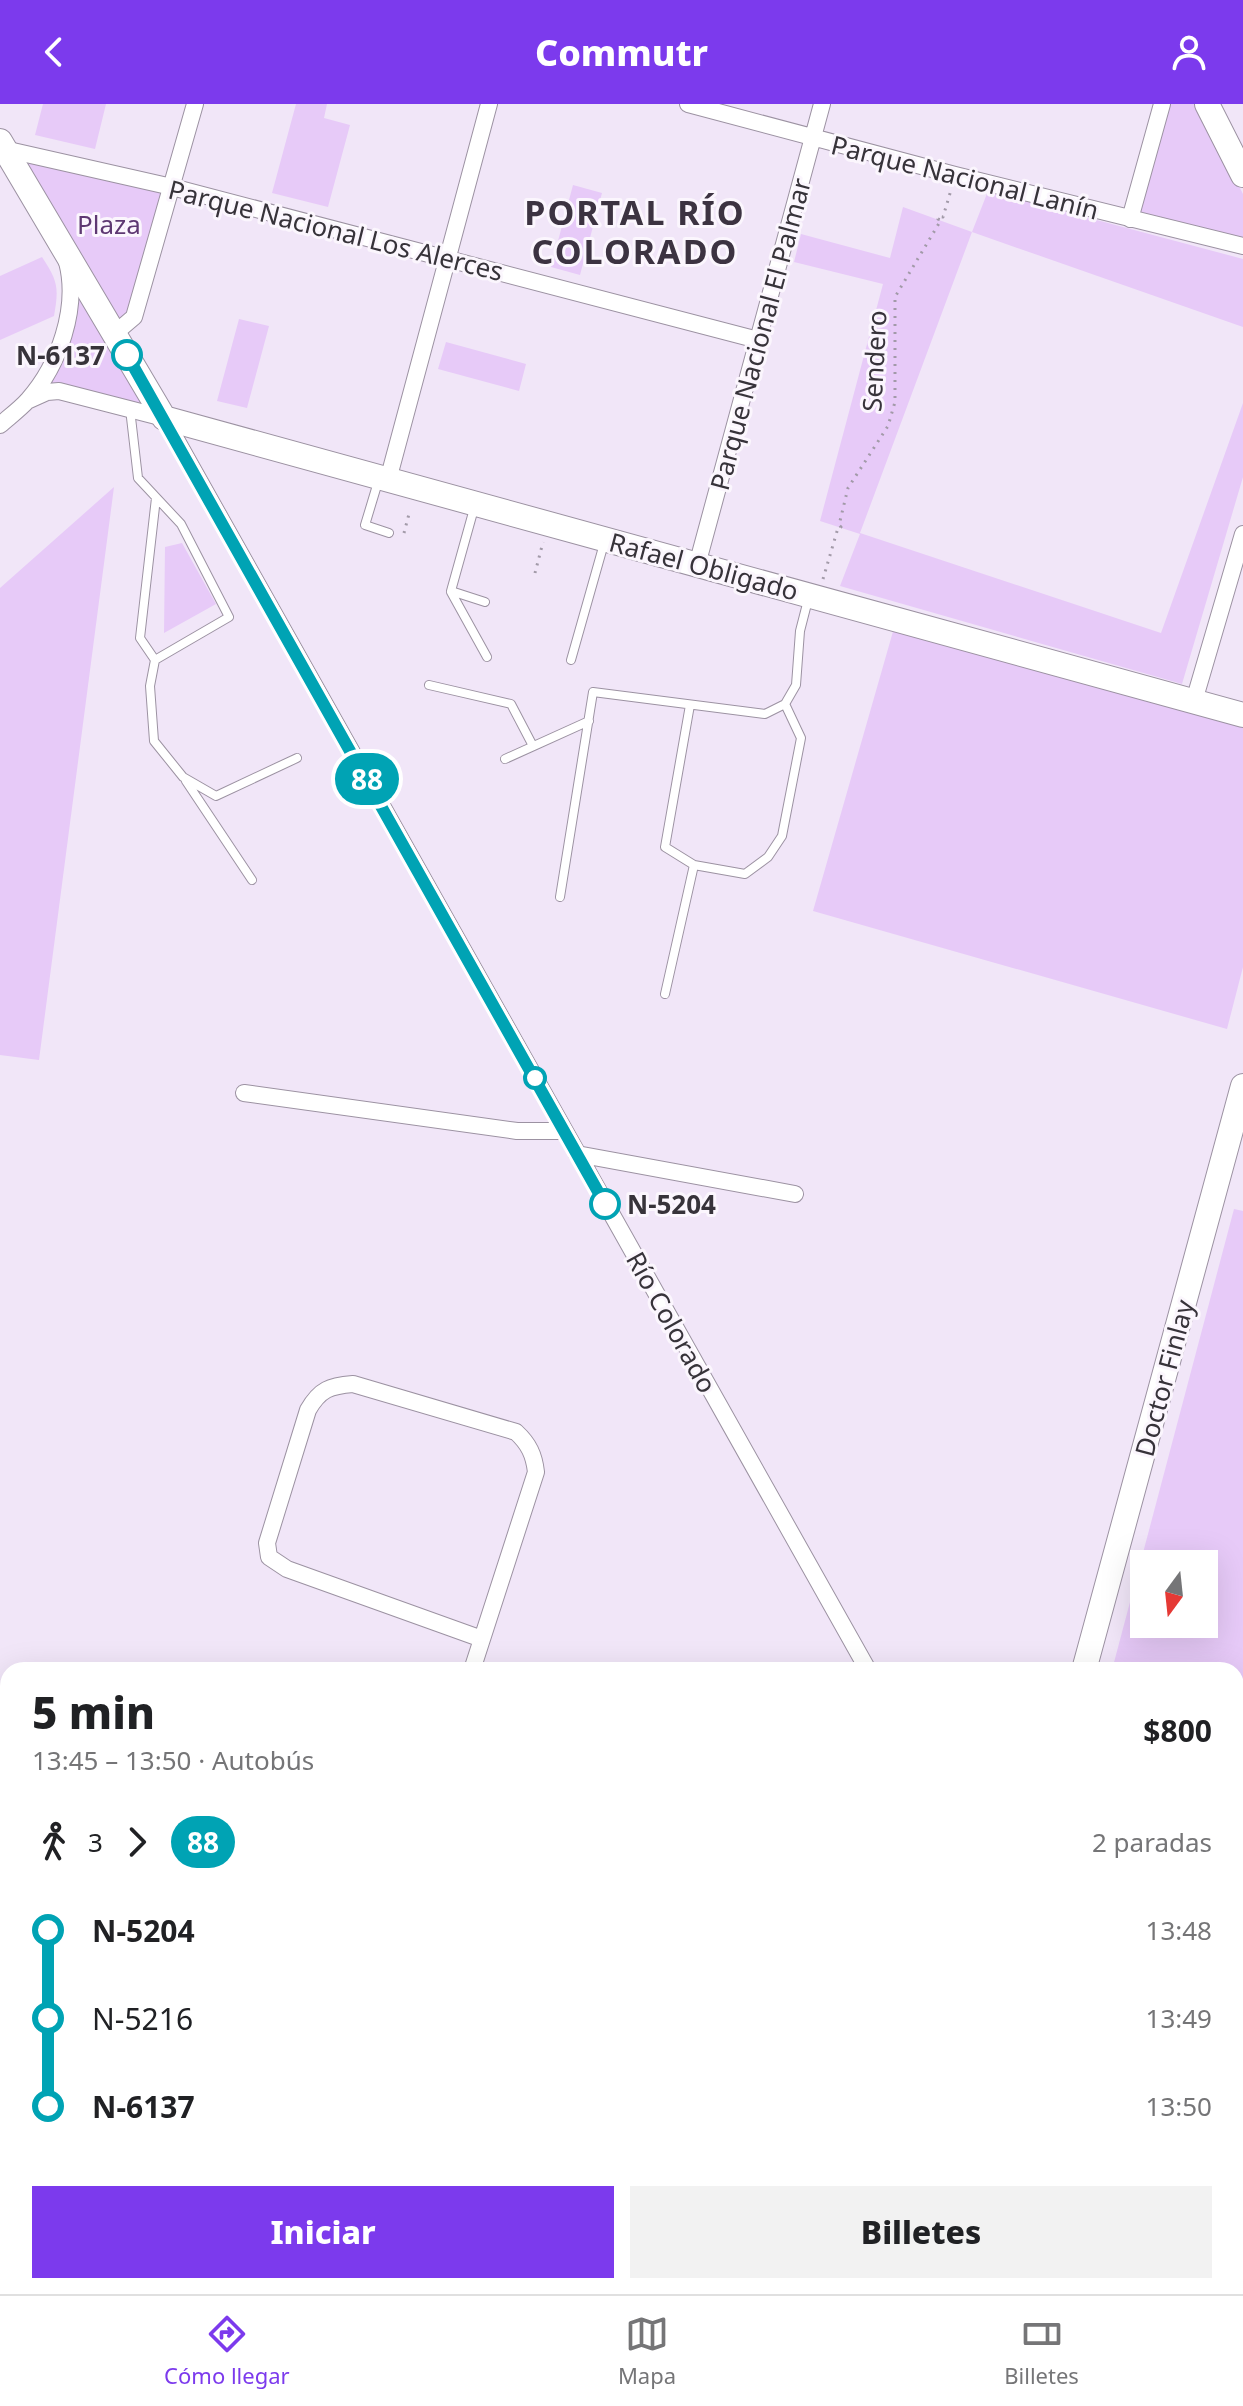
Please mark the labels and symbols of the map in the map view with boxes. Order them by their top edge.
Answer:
street label: Parque Nacional Lanín [827,126,1103,228]
street label: Parque Nacional Los Alerces [165,171,507,289]
street label: Parque Nacional El Palmar [701,174,819,494]
district label: PORTAL RÍO COLORADO [524,189,746,274]
park label: Plaza [77,206,141,242]
street label: Sendero [853,309,895,413]
place label: N-6137 [16,337,105,373]
marker: N-6137 [112,340,142,370]
street label: Rafael Obligado [605,523,803,609]
line badge: 88 [331,753,403,805]
unlabelled marker [524,1067,546,1089]
place label: N-5204 [627,1186,716,1222]
marker: N-5204 [590,1189,620,1219]
street label: Río Colorado [618,1245,726,1399]
street label: Doctor Finlay [1126,1295,1202,1460]
north arrow [1130,1550,1218,1638]

